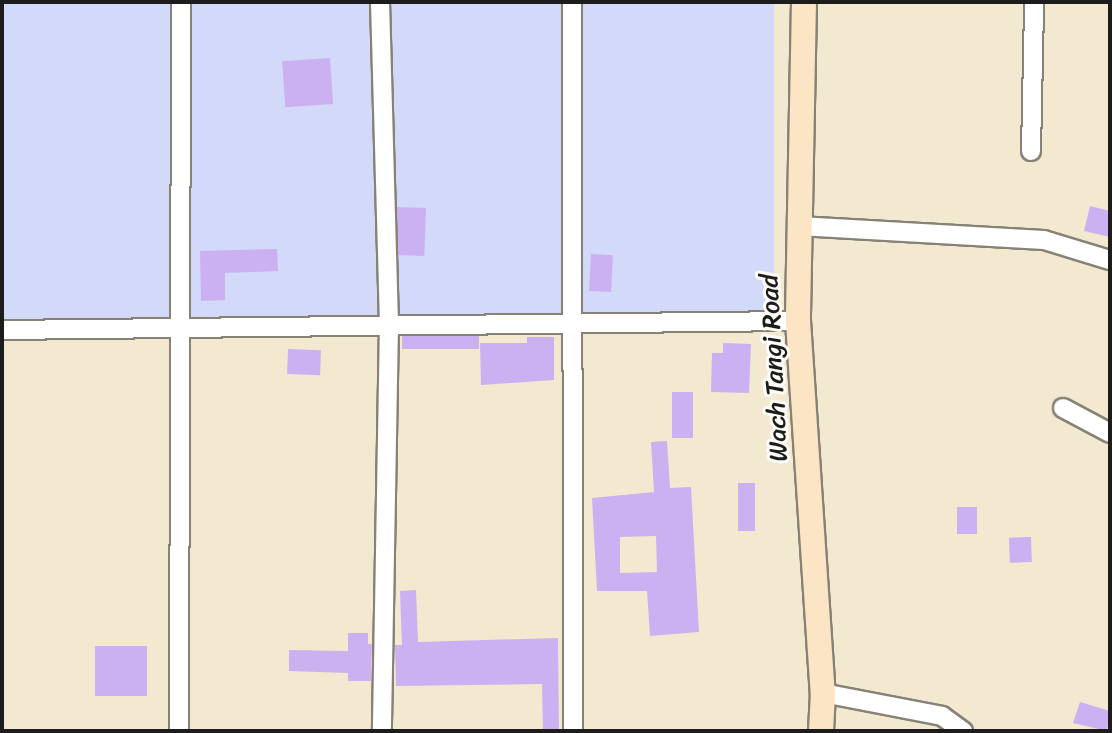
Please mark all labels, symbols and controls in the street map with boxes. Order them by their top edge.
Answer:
street label: Wach Tangi Road [753,273,795,463]

